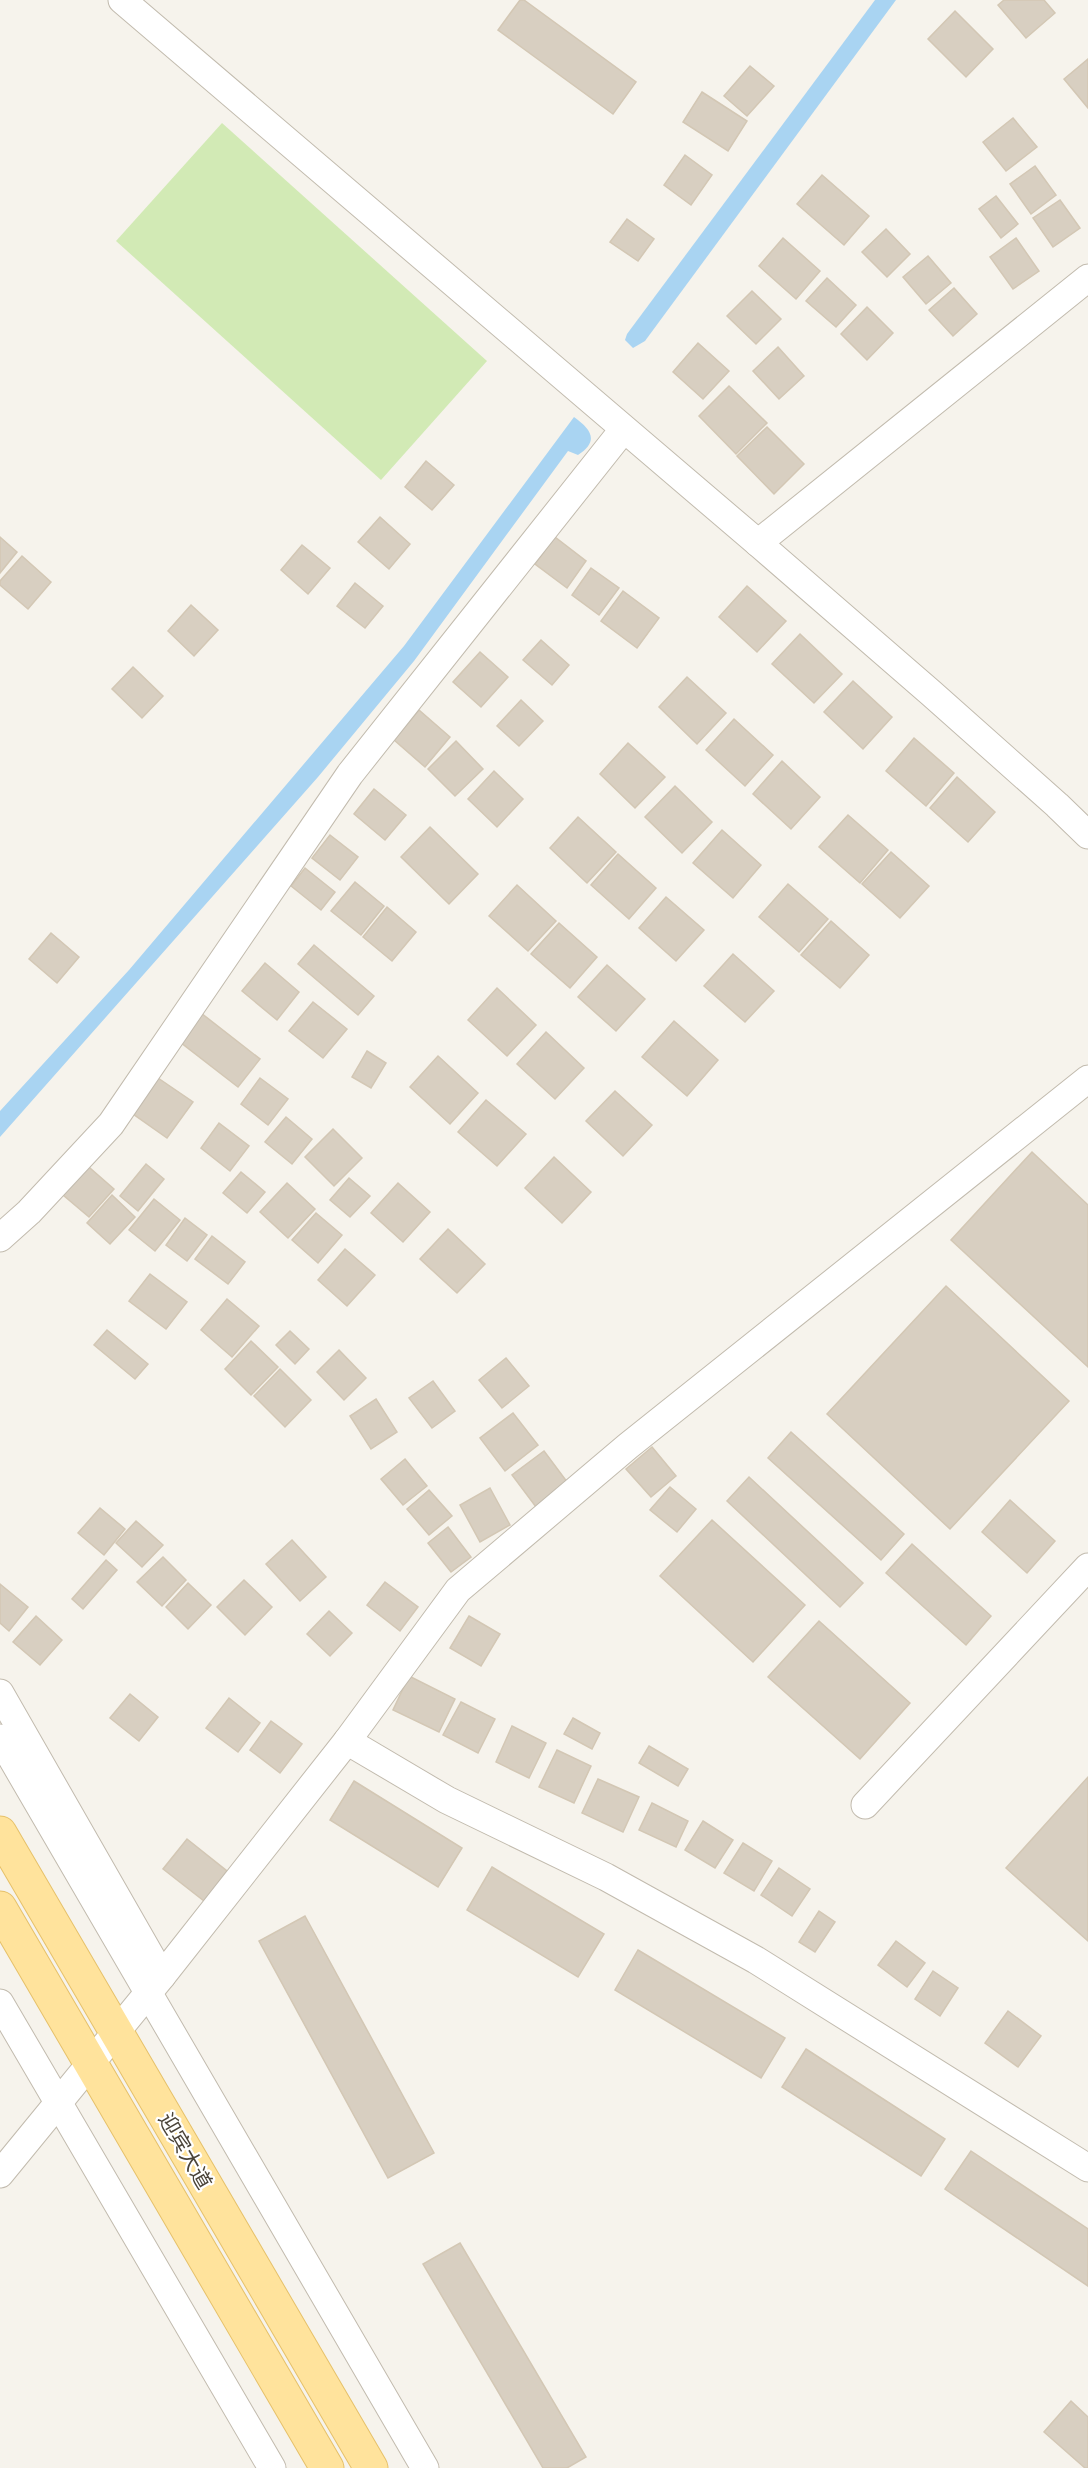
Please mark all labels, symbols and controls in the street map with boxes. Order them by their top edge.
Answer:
street label: 迎宾大道 [152,2107,219,2194]

